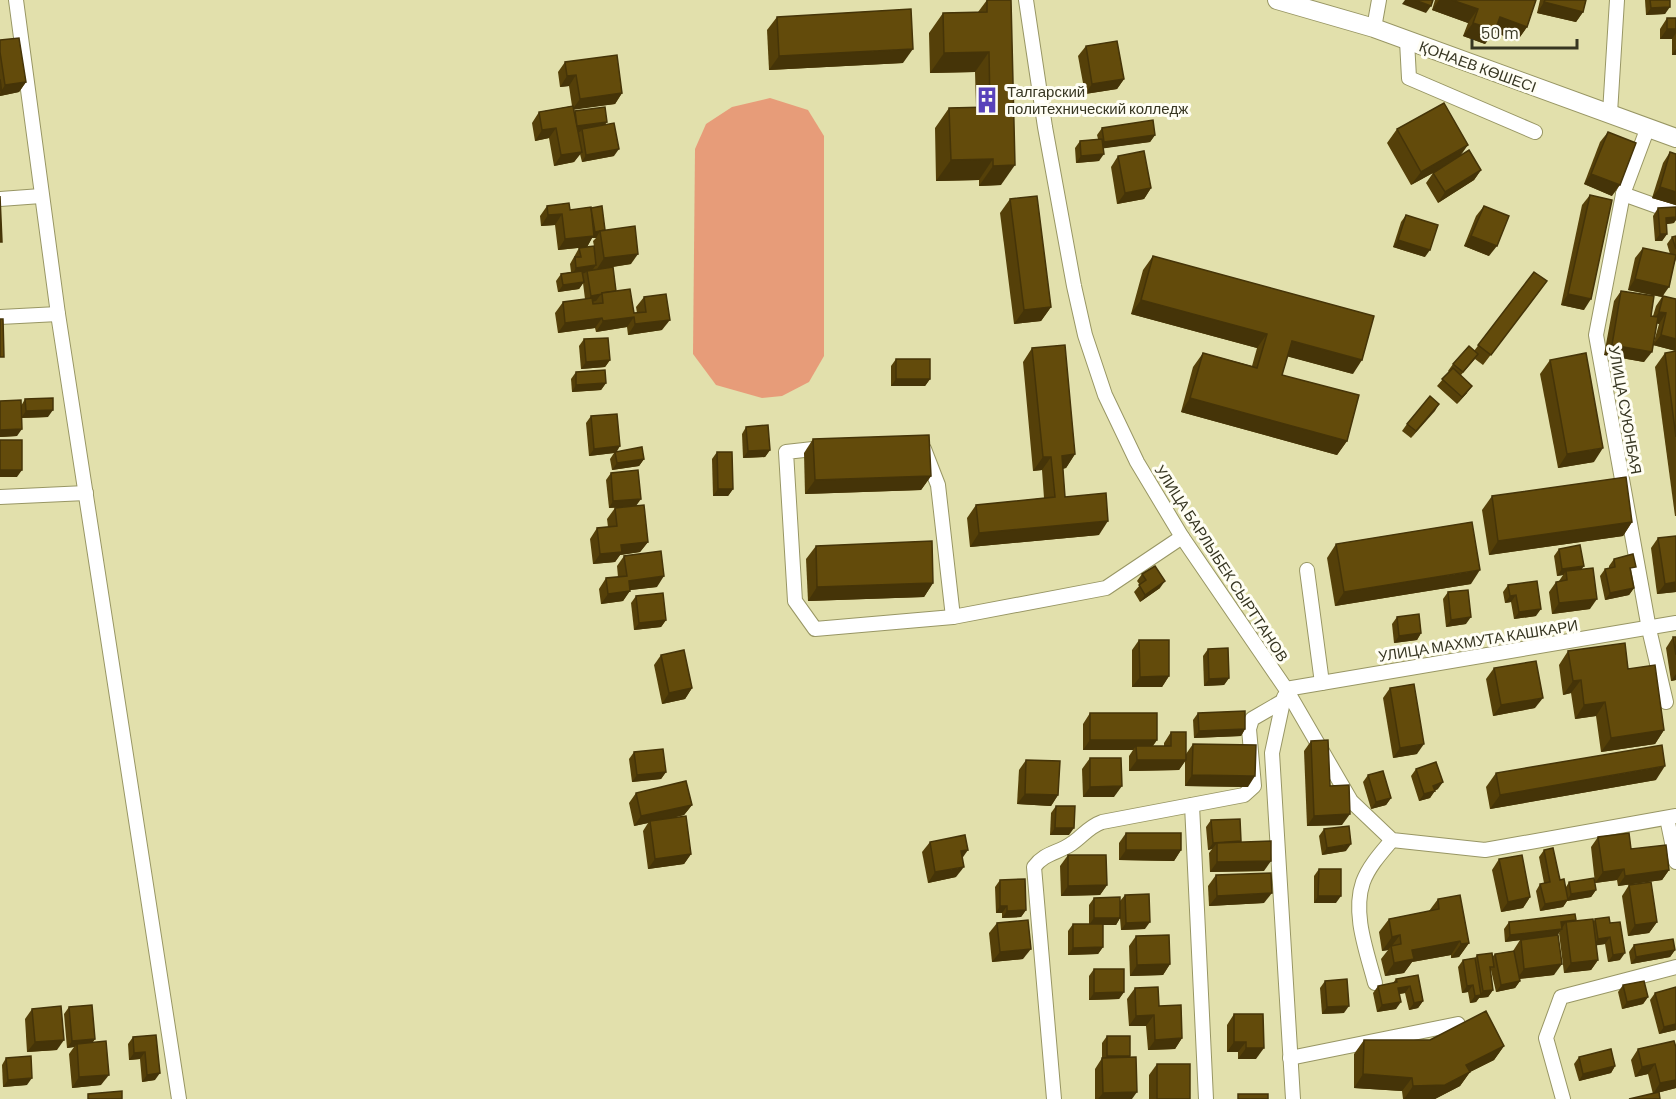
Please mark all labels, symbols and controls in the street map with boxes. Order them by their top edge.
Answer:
scale bar [1472,12,1577,50]
text: 50 m [1481,21,1519,43]
street label: ҚОНАЕВ КӨШЕСІ [1417,36,1539,96]
place label: Талгарский политехнический колледж [1007,82,1188,117]
building icon: Талгарский политехнический колледж [972,85,1002,115]
street label: УЛИЦА СУЮНБАЯ [1606,344,1646,476]
street label: УЛИЦА БАРЛЫБЕК СЫРТТАНОВ [1152,461,1292,665]
street label: УЛИЦА МАХМУТА КАШКАРИ [1377,615,1579,665]

